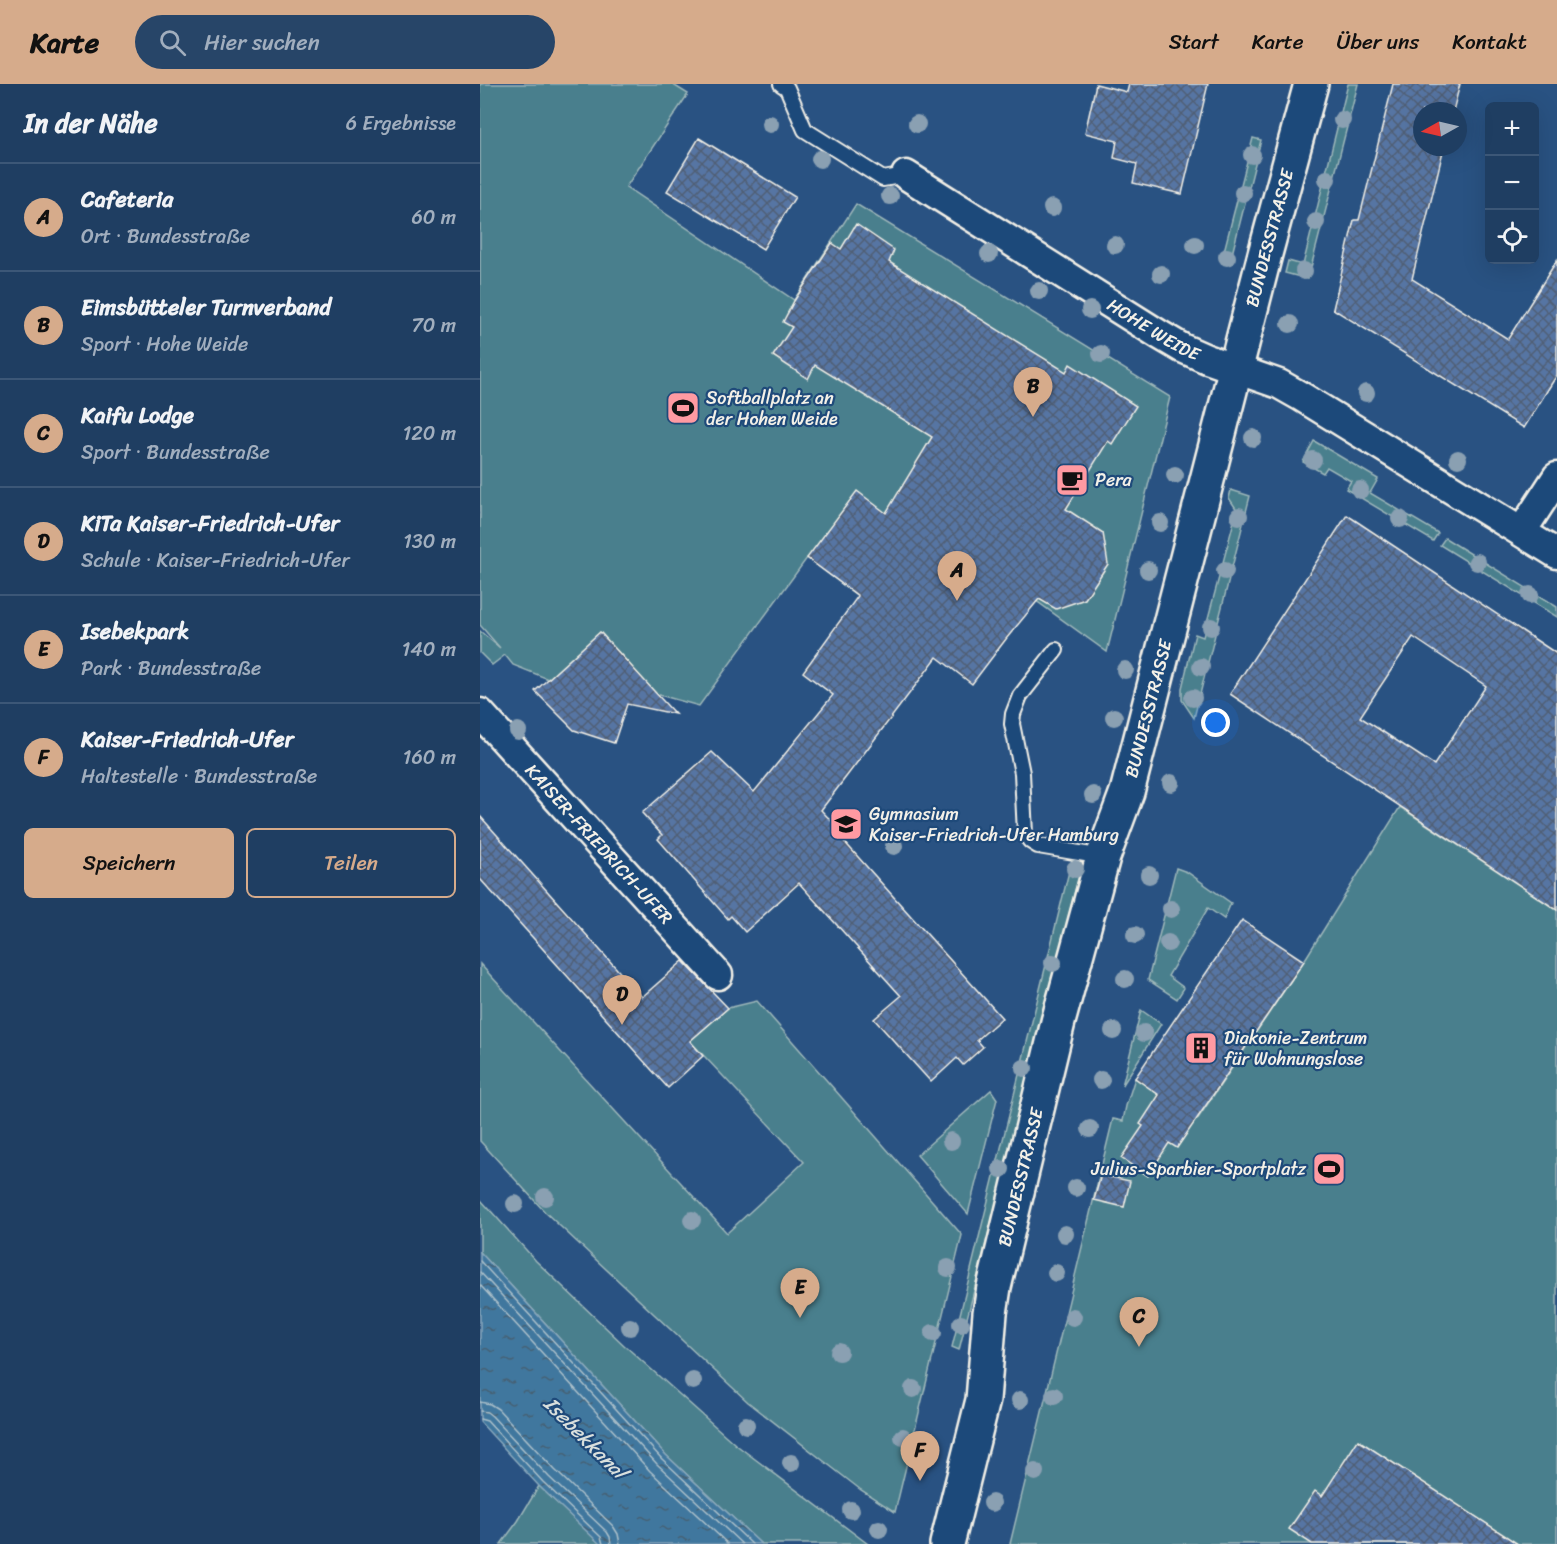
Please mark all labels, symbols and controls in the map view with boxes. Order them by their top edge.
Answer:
search box [135,15,555,69]
text: Karte [30,18,99,67]
text: Hier suchen [204,23,319,62]
text: Start [1169,23,1219,61]
text: Karte [1252,23,1304,61]
text: Über uns [1337,23,1419,61]
text: Kontakt [1452,23,1527,61]
icon: search [156,26,189,59]
text: In der Nähe [24,100,158,146]
north arrow [1413,102,1467,156]
map controls [1485,102,1539,264]
button: + [1485,102,1539,156]
text: 6 Ergebnisse [346,106,456,141]
button: − [1485,156,1539,210]
street label: BUNDESSTRASSE [1236,164,1304,311]
text: Cafeteria [81,180,173,219]
text: A [37,200,50,235]
text: 60 m [411,200,456,235]
button: locate [1485,210,1539,264]
text: Ort · Bundesstraße [81,219,250,254]
text: Eimsbütteler Turnverband [81,288,331,327]
street label: HOHE WEIDE [1100,289,1206,370]
text: B [37,308,50,343]
text: 70 m [411,308,456,343]
text: Sport · Hohe Weide [81,327,248,362]
pin: B [1014,368,1052,417]
place label: Softballplatz an der Hohen Weide [706,382,838,435]
sports icon: Softballplatz an der Hohen Weide [665,390,701,426]
text: Kaifu Lodge [81,396,194,435]
text: C [37,416,50,451]
text: 120 m [403,416,456,451]
text: Sport · Bundesstraße [81,435,270,470]
cafe icon: Pera [1054,462,1090,498]
place label: Pera [1095,464,1133,496]
text: KiTa Kaiser-Friedrich-Ufer [81,504,339,543]
text: D [38,524,49,559]
text: 130 m [403,524,456,559]
text: Schule · Kaiser-Friedrich-Ufer [81,543,350,578]
pin: A [938,552,976,601]
text: Isebekpark [81,612,189,651]
text: E [38,632,49,667]
text: 140 m [402,632,456,667]
street label: BUNDESSTRASSE [1115,635,1182,781]
text: Park · Bundesstraße [81,651,261,686]
your location [1201,708,1230,737]
text: Kaiser-Friedrich-Ufer [81,720,294,759]
text: F [38,740,49,775]
text: 160 m [403,740,456,775]
street label: KAISER-FRIEDRICH-UFER [517,756,681,932]
text: Haltestelle · Bundesstraße [81,759,317,794]
place label: Gymnasium Kaiser-Friedrich-Ufer Hamburg [869,798,1119,851]
school or university icon: Gymnasium Kaiser-Friedrich-Ufer Hamburg [828,806,864,842]
button: Speichern [24,828,234,898]
button: Teilen [246,828,456,898]
pin: D [602,976,642,1025]
place label: Diakonie-Zentrum für Wohnungslose [1224,1022,1368,1075]
building icon: Diakonie-Zentrum für Wohnungslose [1183,1030,1219,1066]
street label: BUNDESSTRASSE [988,1104,1053,1250]
sports icon: Julius-Sparbier-Sportplatz [1311,1151,1347,1187]
place label: Julius-Sparbier-Sportplatz [1090,1153,1306,1185]
pin: E [780,1268,820,1318]
pin: C [1120,1298,1158,1347]
water label: Isebekkanal [534,1387,638,1491]
pin: F [900,1432,940,1481]

